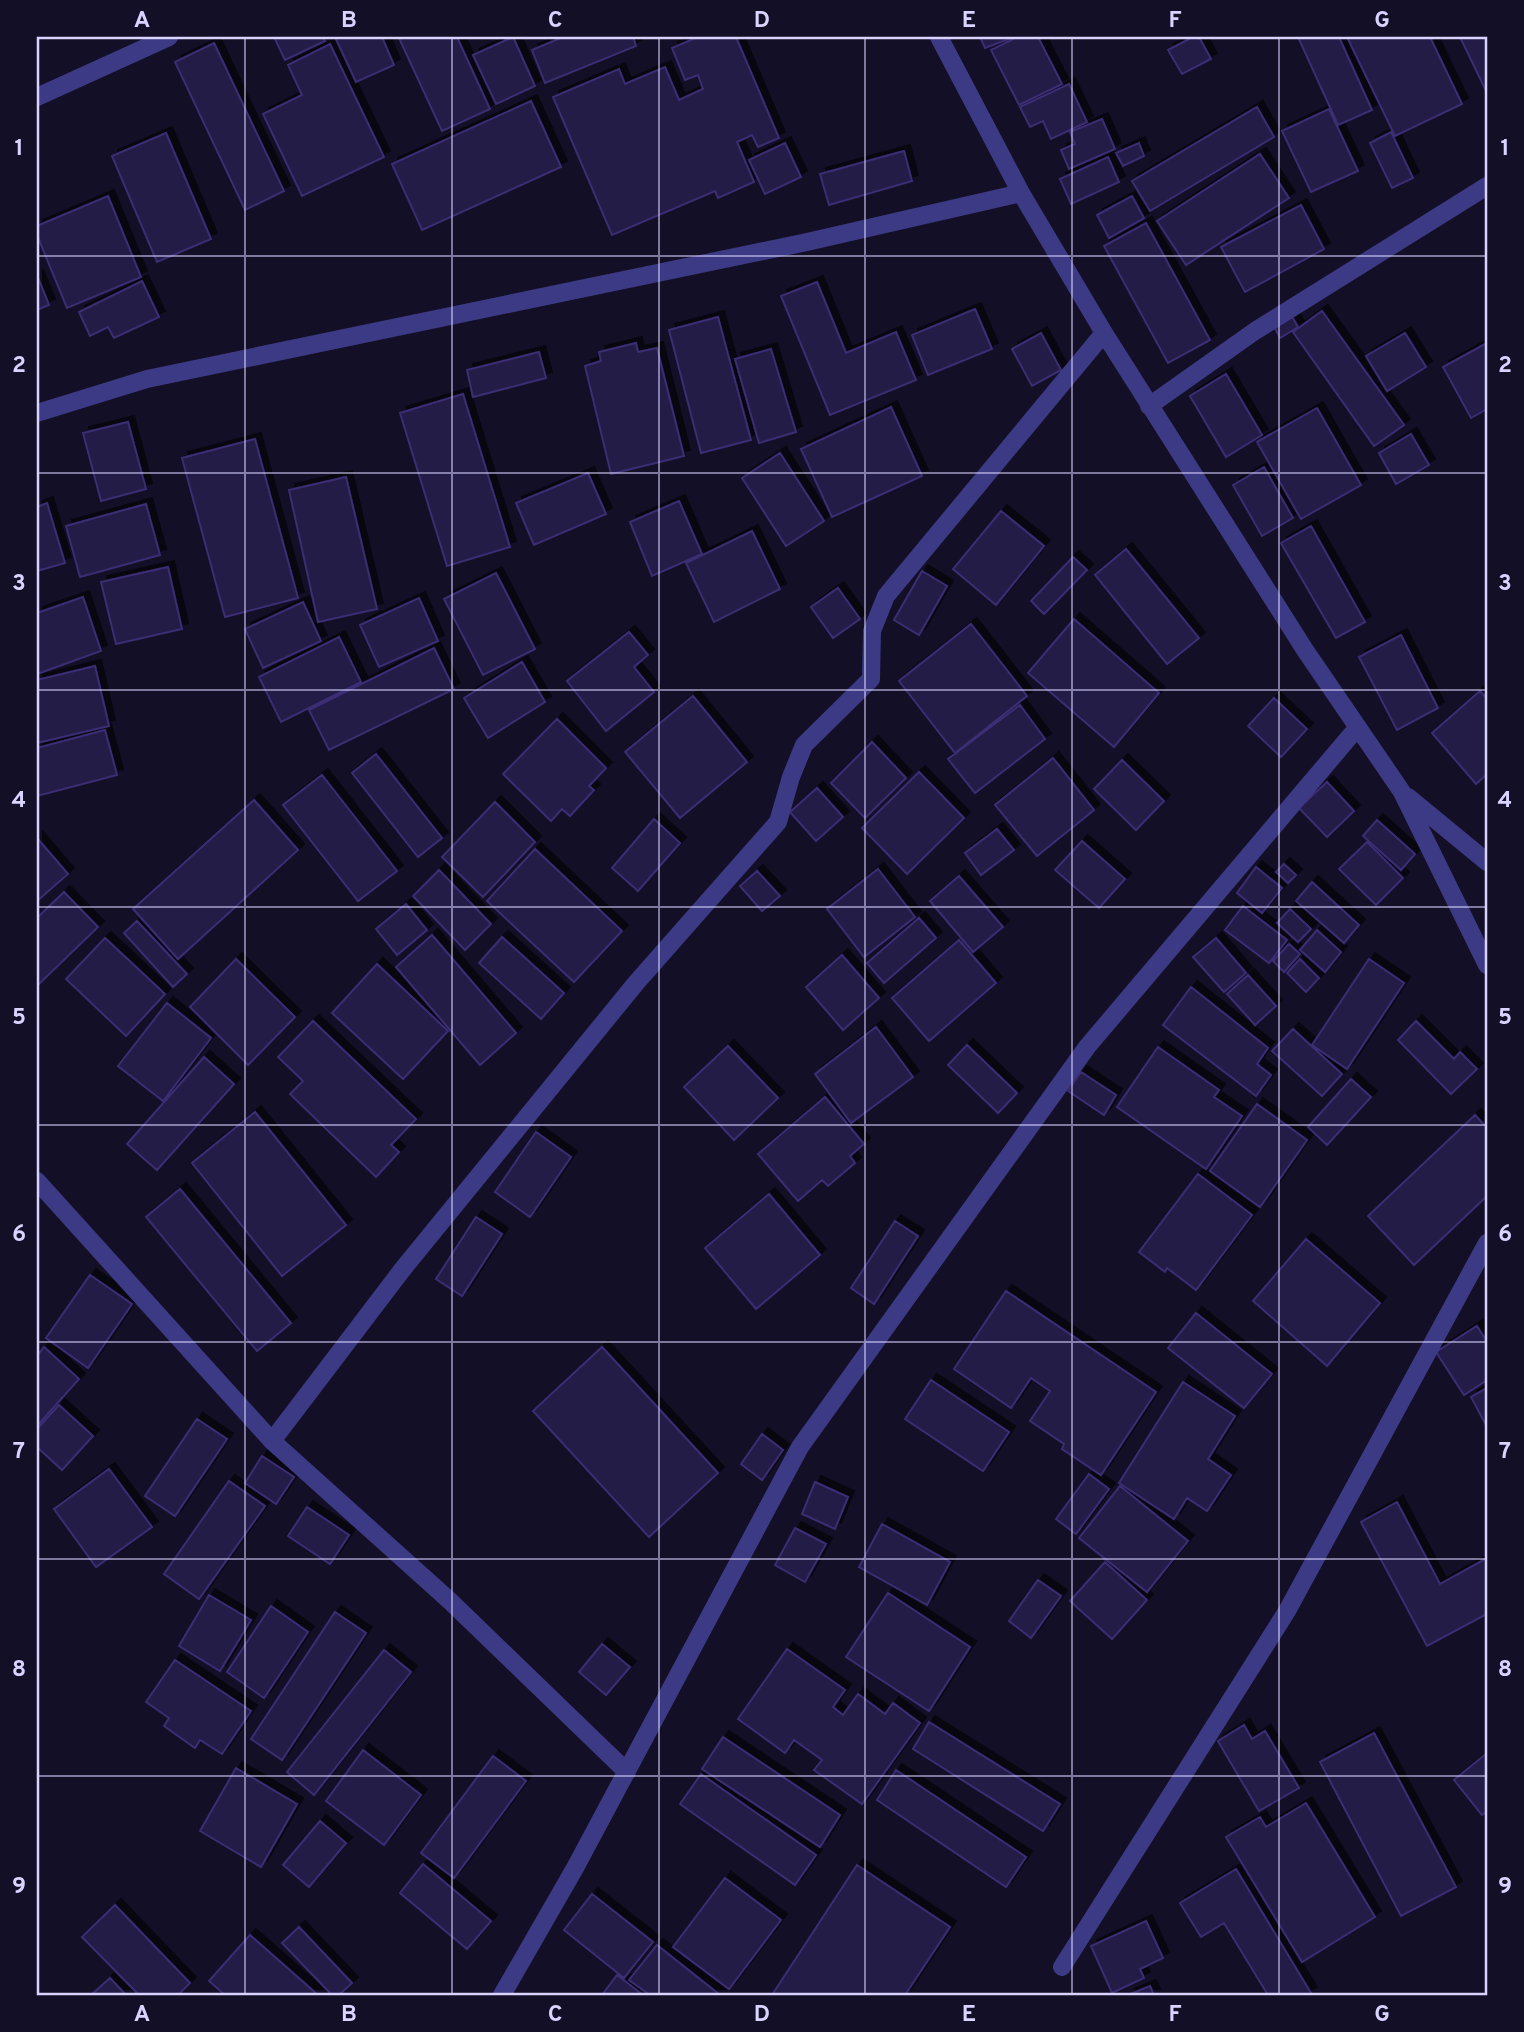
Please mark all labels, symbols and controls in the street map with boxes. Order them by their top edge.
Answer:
text: A [134,7,150,36]
text: B [341,7,357,36]
text: C [548,7,562,36]
text: D [754,7,770,36]
text: E [962,7,976,36]
text: F [1168,7,1182,36]
text: G [1374,7,1390,36]
text: 1 [14,135,24,164]
text: 1 [1500,135,1510,164]
text: 2 [12,352,26,381]
text: 2 [1498,352,1512,381]
text: 3 [12,570,26,599]
text: 3 [1498,570,1512,599]
text: 4 [12,787,26,816]
text: 4 [1498,787,1512,816]
text: 5 [12,1004,26,1033]
text: 5 [1498,1004,1512,1033]
text: 6 [12,1221,26,1250]
text: 6 [1498,1221,1512,1250]
text: 7 [13,1438,25,1467]
text: 7 [1499,1438,1511,1467]
text: 8 [12,1656,26,1685]
text: 8 [1498,1656,1512,1685]
text: 9 [12,1873,26,1902]
text: 9 [1498,1873,1512,1902]
text: A [134,2001,150,2030]
text: B [341,2001,357,2030]
text: C [548,2001,562,2030]
text: D [754,2001,770,2030]
text: E [962,2001,976,2030]
text: F [1168,2001,1182,2030]
text: G [1374,2001,1390,2030]

